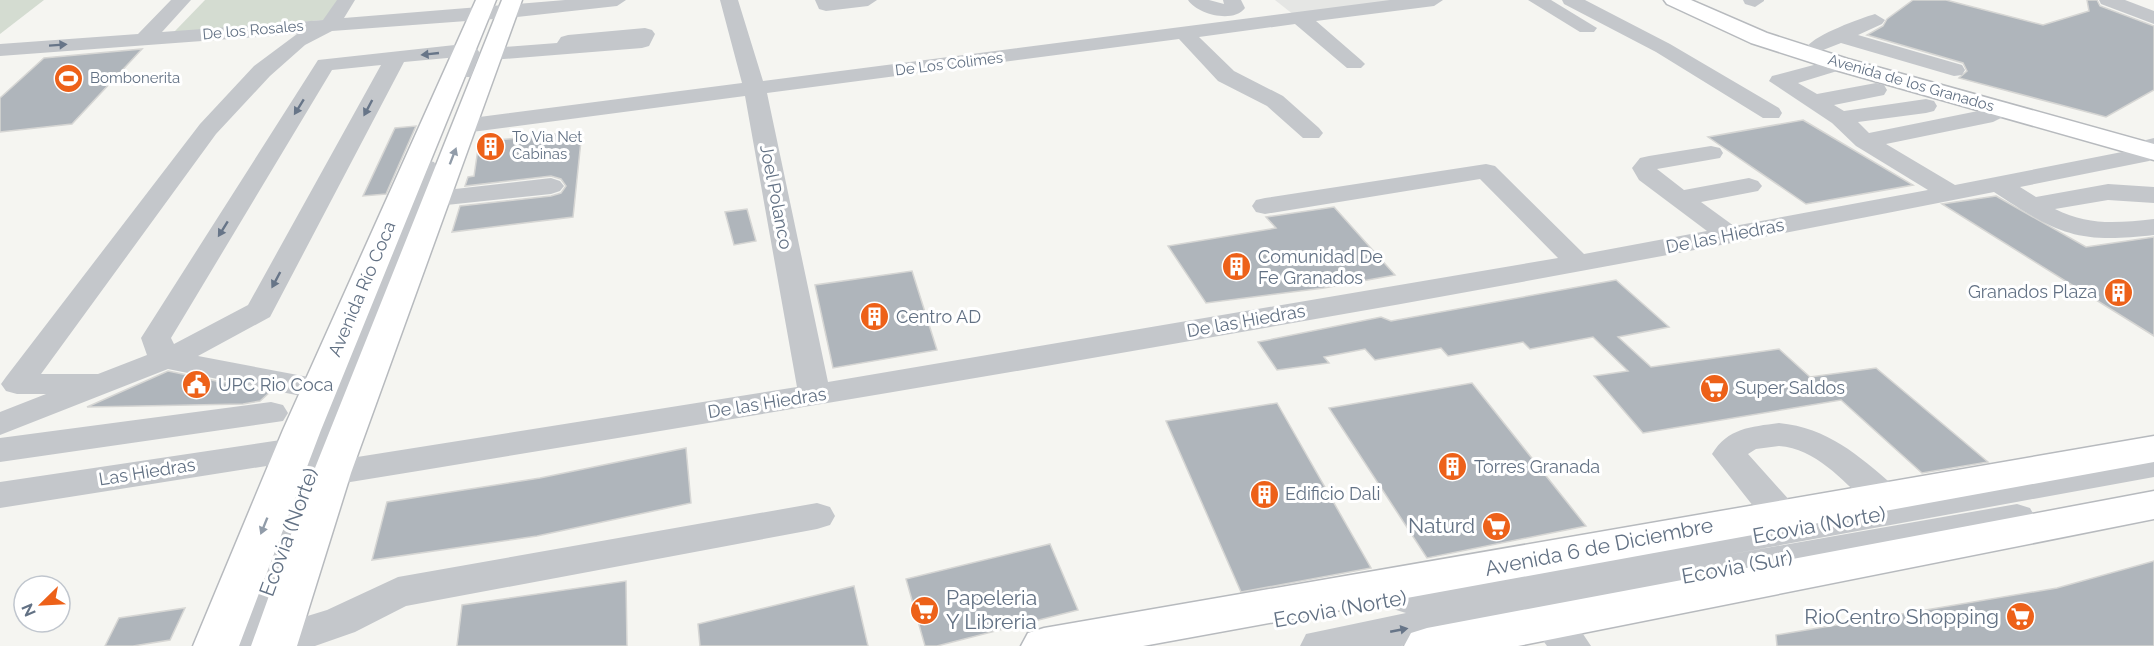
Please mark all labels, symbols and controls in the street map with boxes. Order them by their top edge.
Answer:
street label: De los Rosales [202,17,304,43]
one-way arrow [49,41,68,50]
street label: De Los Colimes [894,48,1004,80]
one-way arrow [420,49,439,59]
street label: Avenida de los Granados [1826,51,1996,115]
sports icon: Bombonerita [53,62,85,94]
place label: Bombonerita [90,69,180,87]
one-way arrow [293,99,304,115]
one-way arrow [363,100,373,117]
place label: To Via Net Cabinas [512,128,582,163]
building icon: To Via Net Cabinas [475,130,507,162]
street label: Joel Polanco [756,143,797,251]
one-way arrow [448,147,458,165]
street label: De las Hiedras [1664,214,1786,257]
street label: Avenida Río Coca [324,218,400,360]
one-way arrow [218,221,229,238]
place label: Comunidad De Fe Granados [1258,246,1383,288]
building icon: Comunidad De Fe Granados [1221,251,1253,283]
one-way arrow [271,272,281,289]
building icon: Granados Plaza [2102,276,2134,308]
place label: Granados Plaza [1968,281,2097,302]
street label: De las Hiedras [1185,300,1307,341]
building icon: Centro AD [859,301,891,333]
place label: Centro AD [896,306,981,327]
public building icon: UPC Rio Coca [181,369,213,401]
supermarket icon: Super Saldos [1698,372,1730,404]
place label: UPC Rio Coca [218,374,333,395]
place label: Super Saldos [1735,377,1845,398]
street label: De las Hiedras [706,383,828,422]
building icon: Torres Granada [1437,451,1469,483]
street label: Las Hiedras [97,453,197,489]
place label: Torres Granada [1474,456,1600,477]
street label: Ecovia (Norte) [254,464,323,599]
building icon: Edificio Dali [1248,478,1280,510]
place label: Edificio Dali [1285,483,1380,504]
street label: Ecovia (Norte) [1750,501,1887,549]
supermarket icon: Naturd [1480,510,1512,542]
street label: Avenida 6 de Diciembre [1483,512,1715,581]
place label: Naturd [1408,513,1475,538]
one-way arrow [259,517,269,535]
street label: Ecovia (Sur) [1679,544,1794,589]
north arrow [12,574,72,634]
place label: Papeleria Y Libreria [946,585,1037,634]
street label: Ecovia (Norte) [1271,585,1408,633]
supermarket icon: Papeleria Y Libreria [909,594,941,626]
text: N [18,600,40,619]
supermarket icon: RioCentro Shopping [2004,601,2036,633]
place label: RioCentro Shopping [1804,604,1999,629]
one-way arrow [1389,625,1408,634]

